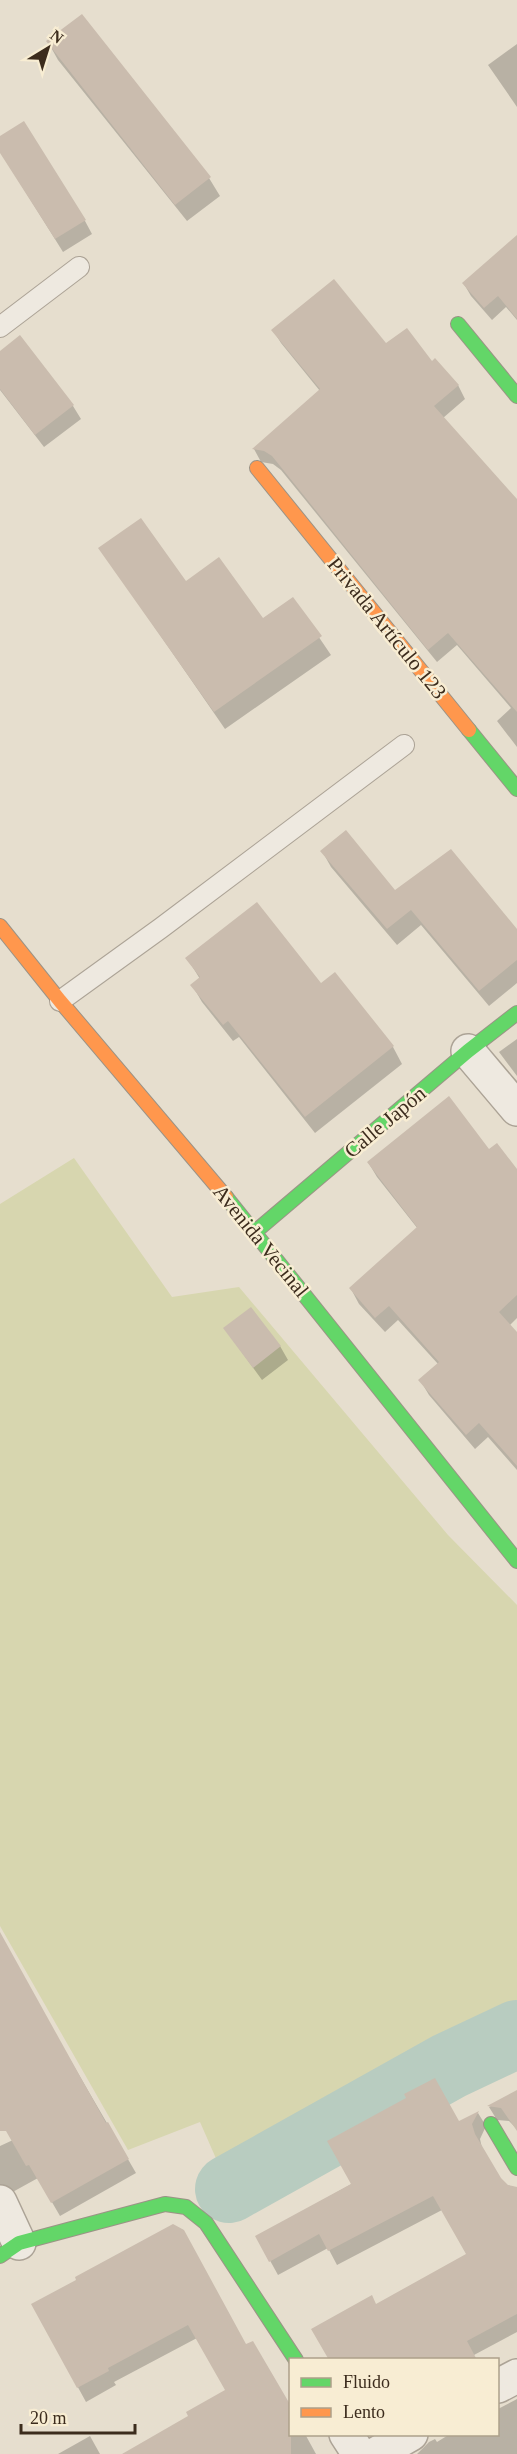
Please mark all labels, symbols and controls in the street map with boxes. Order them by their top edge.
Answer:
north arrow [18,18,78,78]
text: N [47,26,67,47]
street label: Privada Artículo 123 [323,552,451,704]
street label: Calle Japón [340,1081,431,1163]
street label: Avenida Vecinal [208,1180,314,1302]
legend [289,2358,499,2436]
text: Fluido [343,2372,390,2392]
scale bar [21,2397,135,2435]
text: Lento [343,2402,385,2422]
text: 20 m [30,2408,67,2428]

